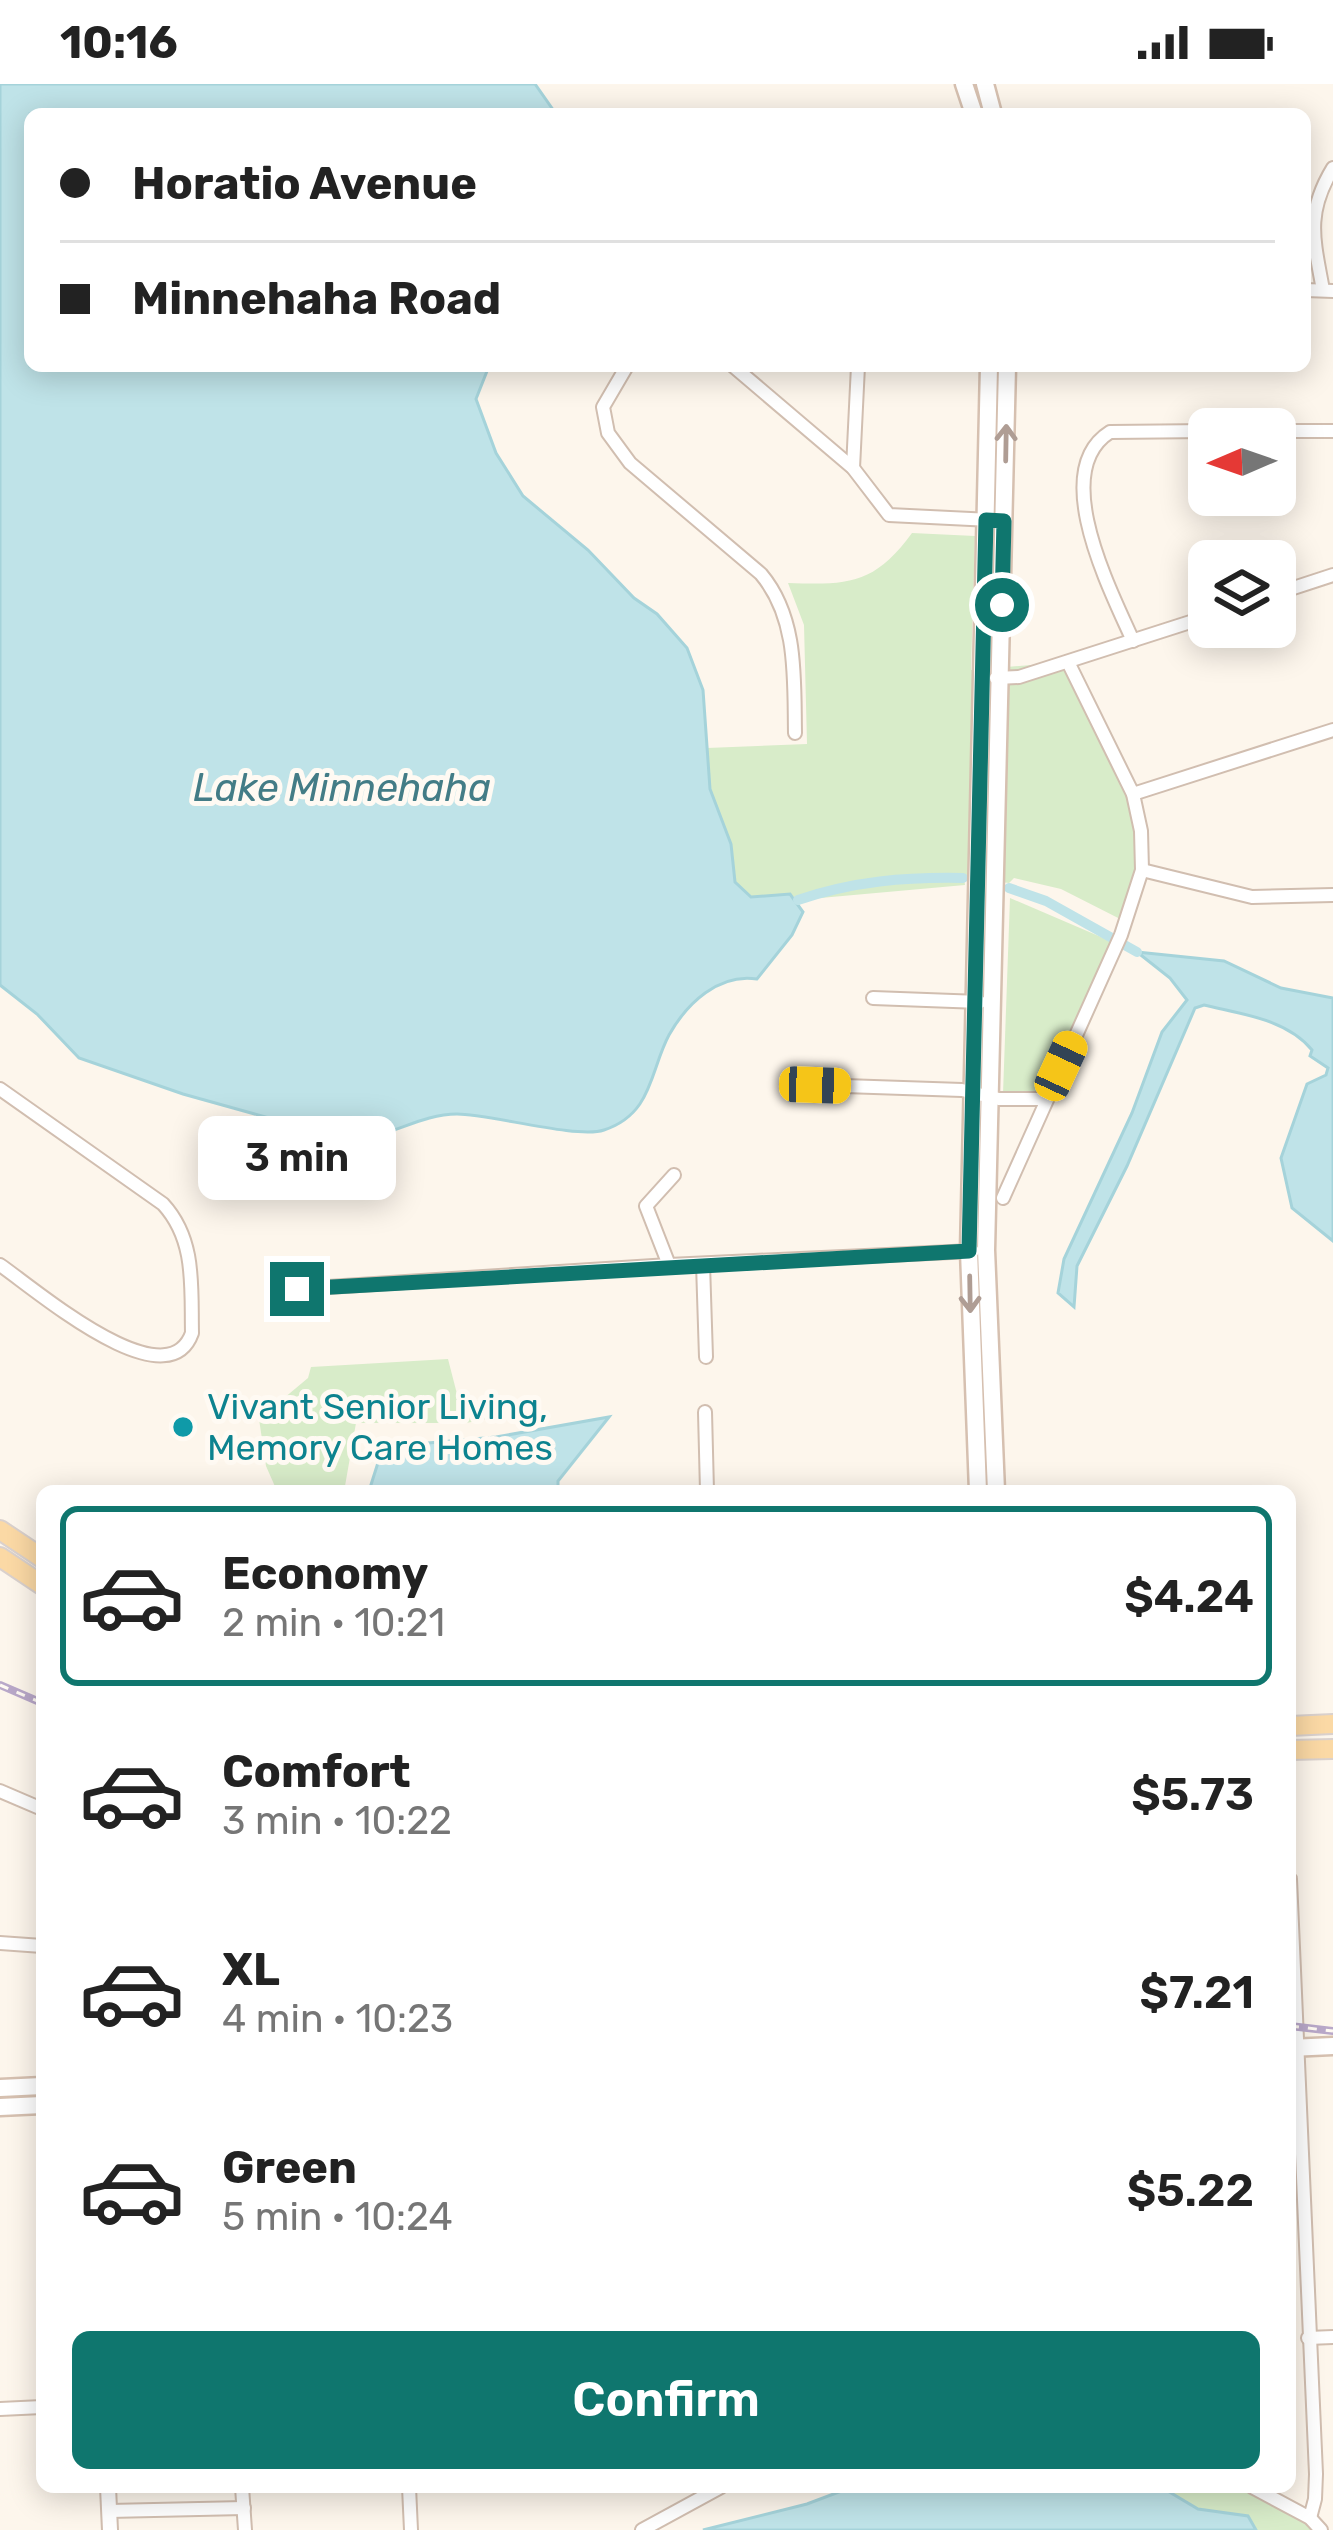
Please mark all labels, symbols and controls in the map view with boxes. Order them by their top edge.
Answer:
text: 10:16 [60,16,178,69]
text: Horatio Avenue [132,157,477,210]
text: Minnehaha Road [132,272,501,325]
north arrow [1188,408,1296,516]
map controls [1188,408,1296,648]
one-way arrow [994,424,1017,463]
button: layers [1188,540,1296,648]
route start [975,578,1029,632]
water label: Lake Minnehaha [193,765,491,811]
car [1029,1026,1093,1106]
car [778,1066,852,1104]
callout: 3 min [198,1115,396,1199]
text: 3 min [245,1135,349,1181]
route end [270,1262,324,1316]
one-way arrow [958,1274,981,1313]
place label: Vivant Senior Living, Memory Care Homes [207,1385,553,1469]
marker: Vivant Senior Living, Memory Care Homes [170,1414,196,1440]
icon: car [78,1542,186,1650]
text: Economy [222,1547,428,1600]
text: $4.24 [1124,1570,1254,1623]
text: 2 min · 10:21 [222,1600,445,1646]
icon: car [78,1740,186,1848]
text: Comfort [222,1745,411,1798]
text: $5.73 [1131,1768,1254,1821]
text: 3 min · 10:22 [222,1798,452,1844]
icon: car [78,1938,186,2046]
text: XL [222,1943,280,1996]
text: $7.21 [1140,1966,1254,2019]
text: 4 min · 10:23 [222,1996,453,2042]
icon: car [78,2136,186,2244]
text: Green [222,2141,357,2194]
text: $5.22 [1127,2164,1254,2217]
text: 5 min · 10:24 [222,2194,453,2240]
button: Confirm [72,2331,1260,2469]

